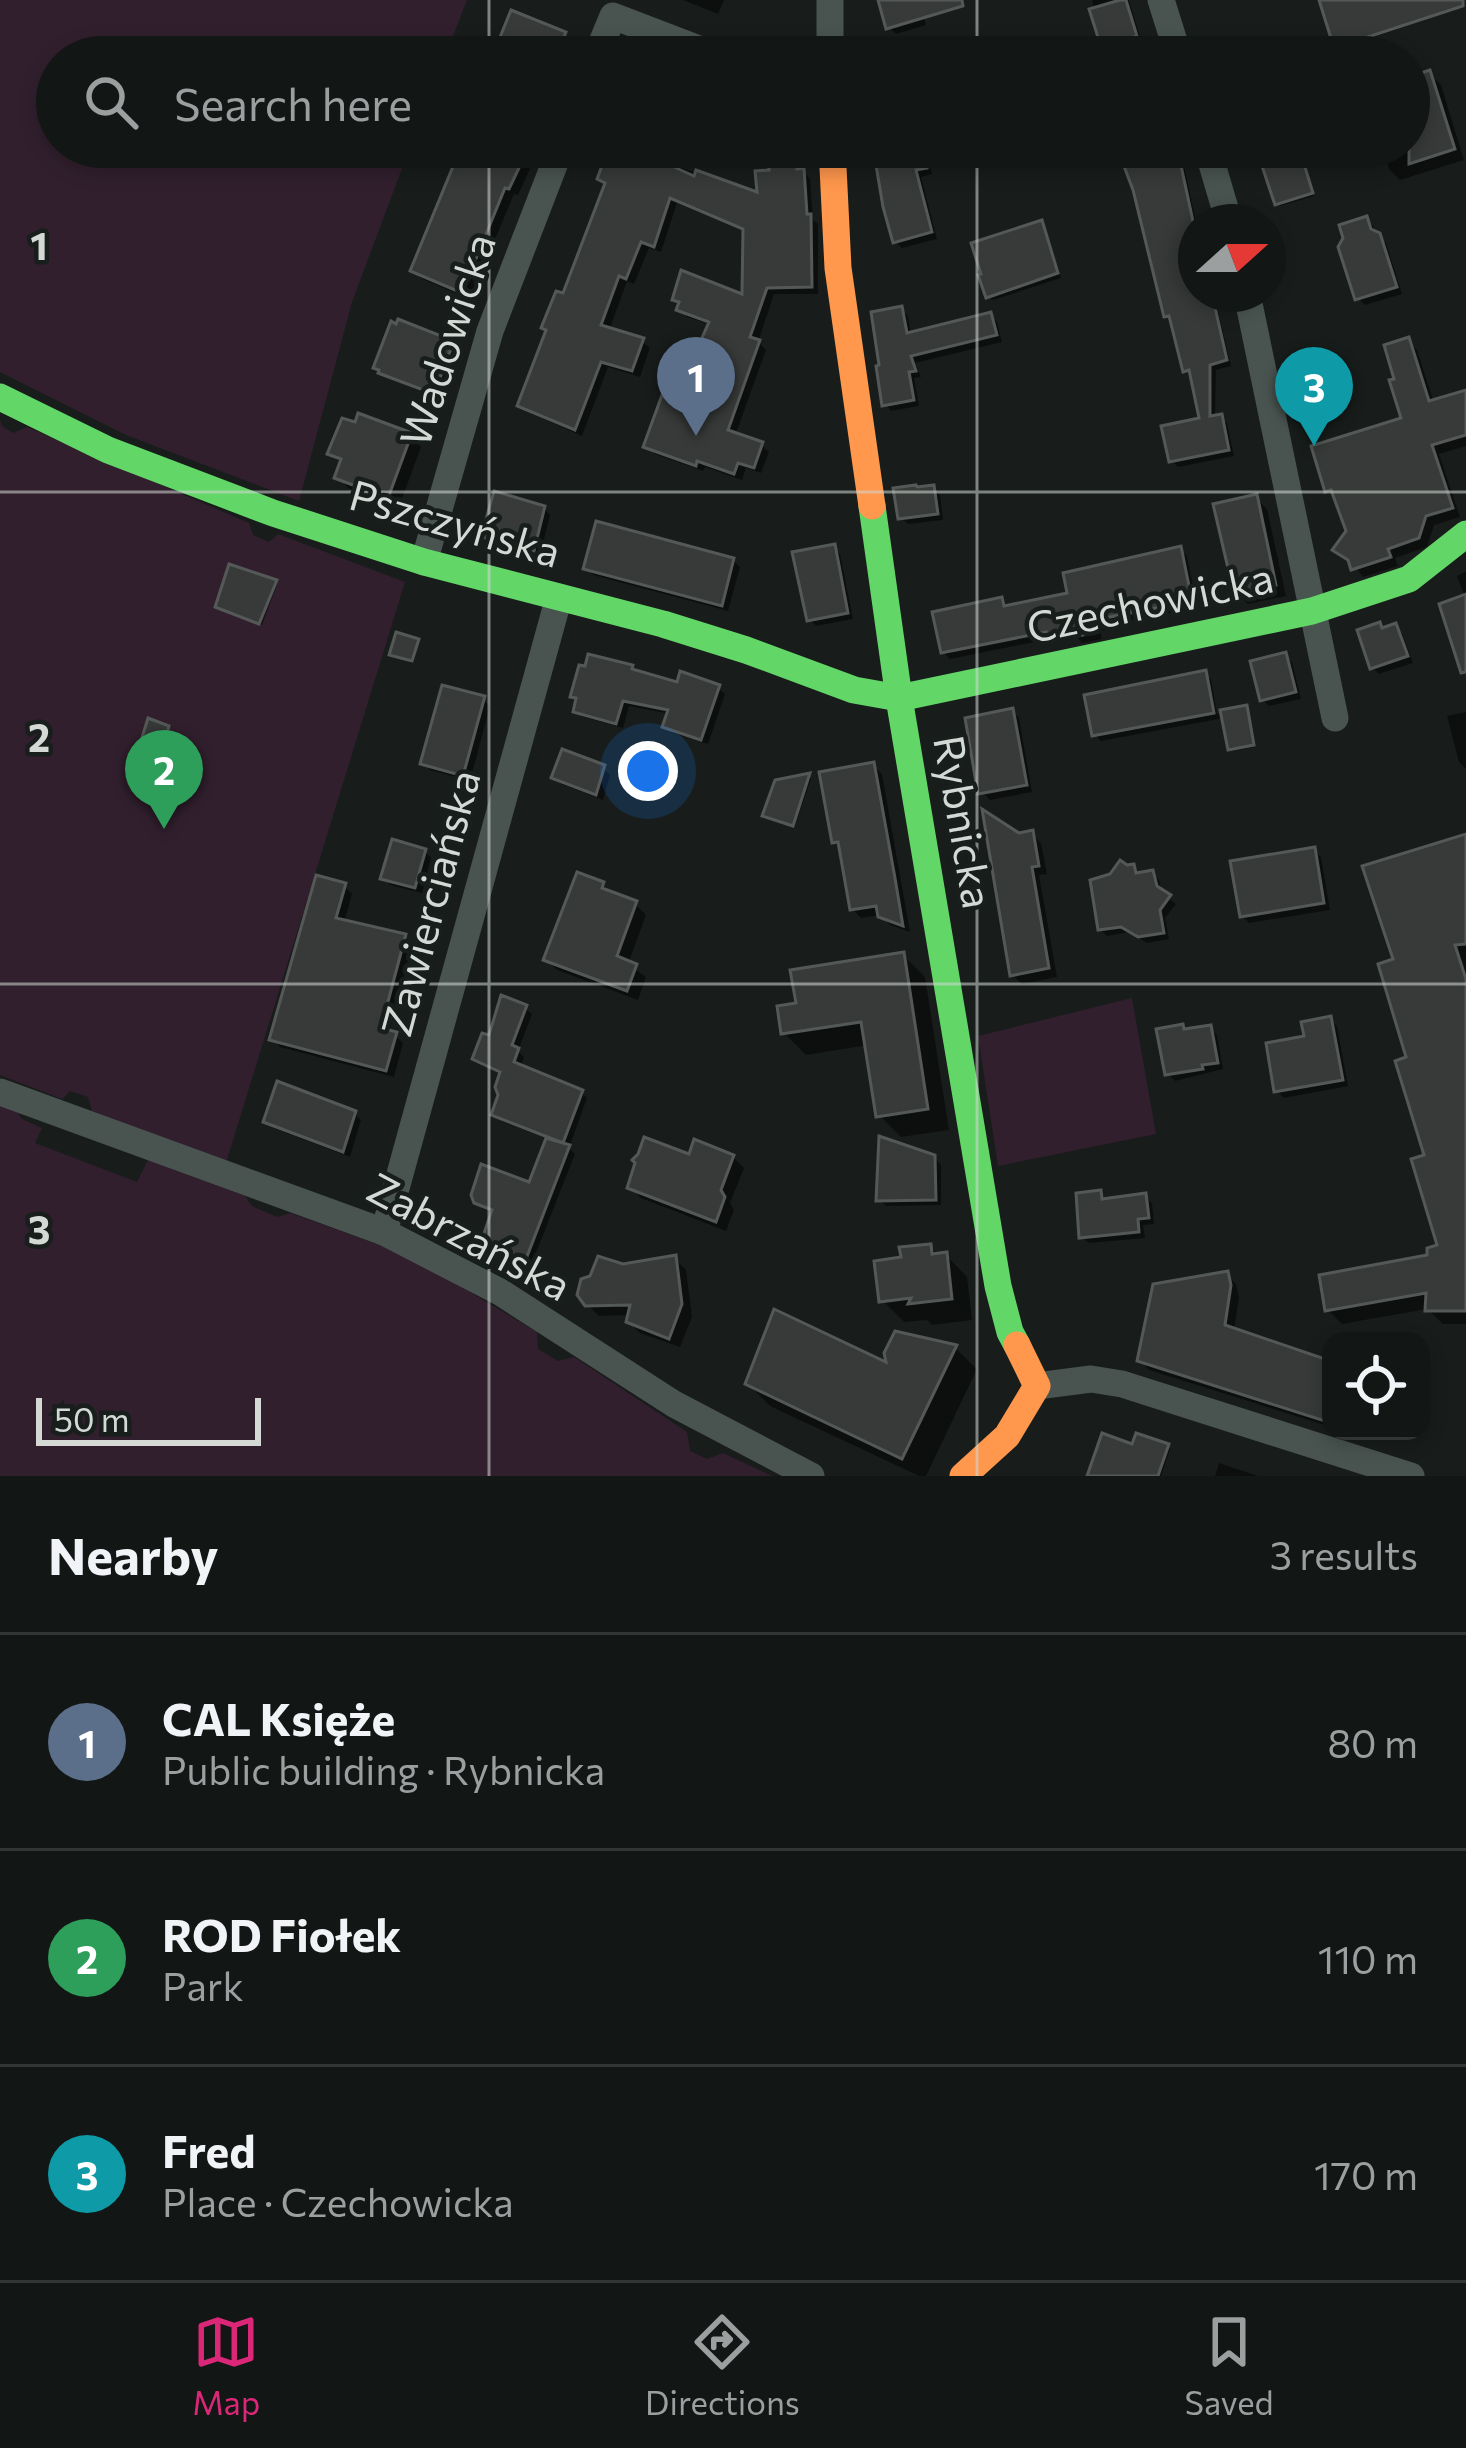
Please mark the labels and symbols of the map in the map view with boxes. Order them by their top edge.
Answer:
north arrow [1178,204,1286,312]
text: 1 [30,220,48,268]
street label: Wadowicka [387,226,505,453]
pin: 1 [657,337,735,436]
pin: 3 [1275,347,1353,446]
street label: Pszczyńska [344,467,567,577]
street label: Czechowicka [1021,550,1278,653]
text: 2 [28,712,50,760]
pin: 2 [125,730,203,829]
street label: Rybnicka [924,731,1006,912]
your location [618,741,678,801]
street label: Zawierciańska [369,764,490,1041]
street label: Zabrzańska [359,1160,580,1310]
text: 3 [28,1204,50,1252]
scale bar [36,1392,261,1445]

